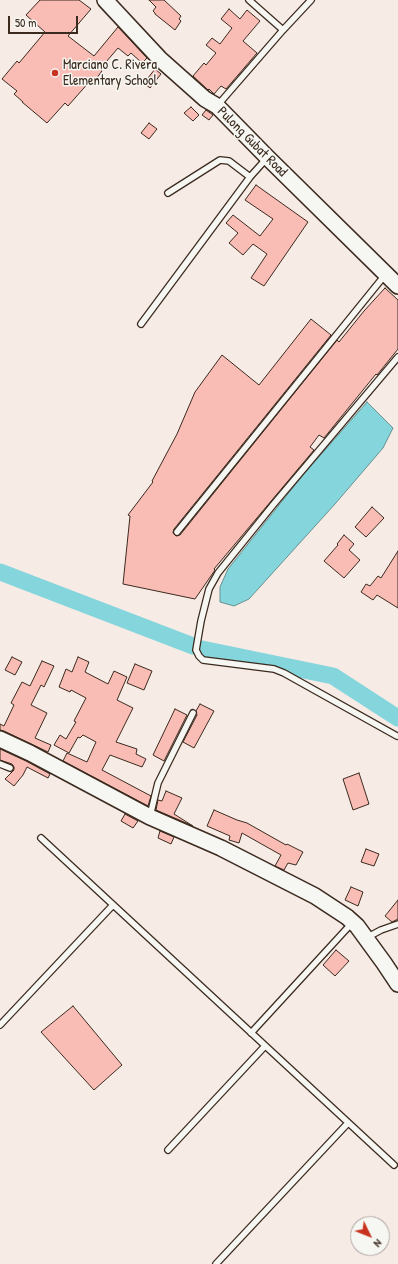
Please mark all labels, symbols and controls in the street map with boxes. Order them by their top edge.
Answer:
scale bar [10,8,80,34]
text: 50 m [15,14,36,31]
place label: Marciano C. Rivera Elementary School [63,57,157,90]
marker: Marciano C. Rivera Elementary School [50,68,60,78]
street label: Pulong Gubat Road [214,104,290,180]
north arrow [350,1216,390,1256]
text: N [371,1237,385,1250]

